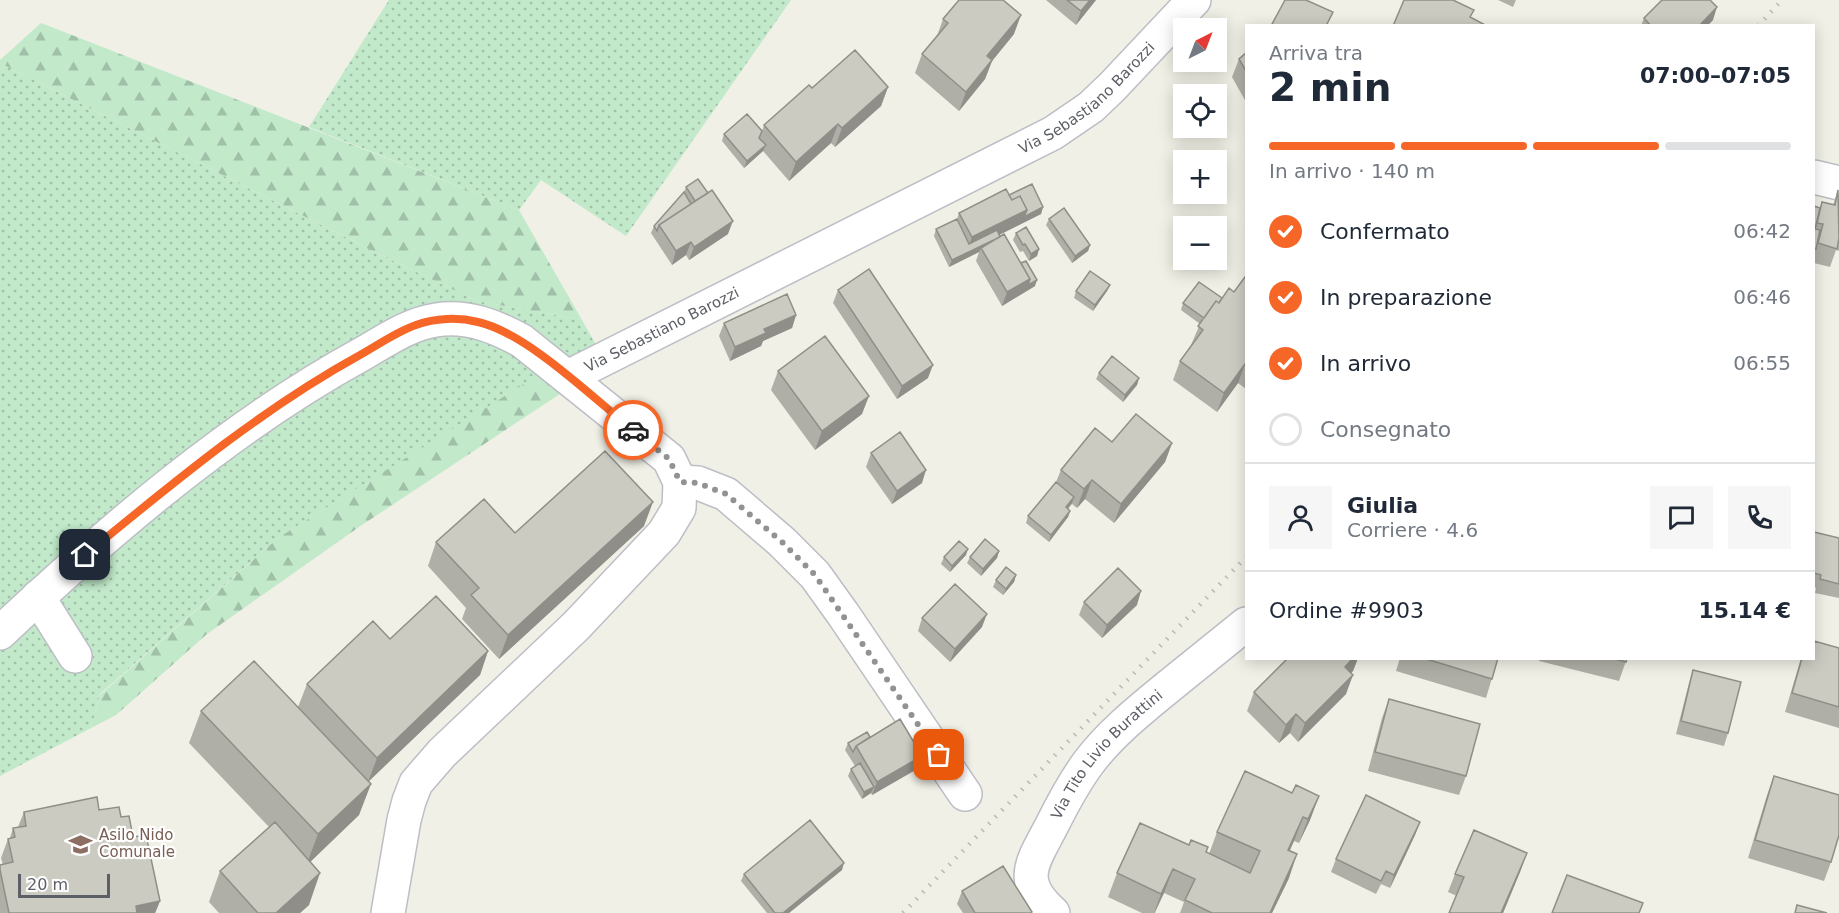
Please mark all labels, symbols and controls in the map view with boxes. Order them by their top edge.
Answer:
north arrow [1173,18,1227,72]
map controls [1173,18,1227,270]
street label: Via Sebastiano Barozzi [1016,38,1159,158]
text: Arriva tra [1269,41,1363,65]
text: 07:00–07:05 [1640,63,1791,88]
text: 2 min [1269,65,1391,110]
button: locate [1173,84,1227,138]
button: + [1173,150,1227,204]
text: In arrivo · 140 m [1269,159,1435,183]
icon: check [1269,215,1302,248]
button: − [1173,216,1227,270]
text: Confermato [1320,219,1450,244]
text: 06:42 [1733,219,1791,243]
icon: check [1269,281,1302,314]
street label: Via Sebastiano Barozzi [582,283,742,376]
text: In preparazione [1320,285,1492,310]
text: 06:46 [1733,285,1791,309]
icon: check [1269,347,1302,380]
text: In arrivo [1320,351,1411,376]
text: 06:55 [1733,351,1791,375]
courier [603,400,663,460]
icon: car [617,414,650,447]
text: Consegnato [1320,417,1451,442]
button: person [1269,486,1332,549]
button: chat [1650,486,1713,549]
button: phone [1728,486,1791,549]
text: Giulia [1347,493,1418,518]
text: Corriere · 4.6 [1347,518,1478,542]
pin [59,529,110,580]
icon: home [68,538,101,571]
text: Ordine #9903 [1269,598,1424,623]
text: 15.14 € [1698,598,1791,623]
street label: Via Tito Livio Burattini [1047,686,1166,822]
pin [913,729,964,780]
icon: bag [922,738,955,771]
place label: Asilo Nido Comunale [99,826,175,861]
school or university icon: Asilo Nido Comunale [68,831,94,857]
scale bar [18,871,110,898]
text: 20 m [27,875,68,894]

